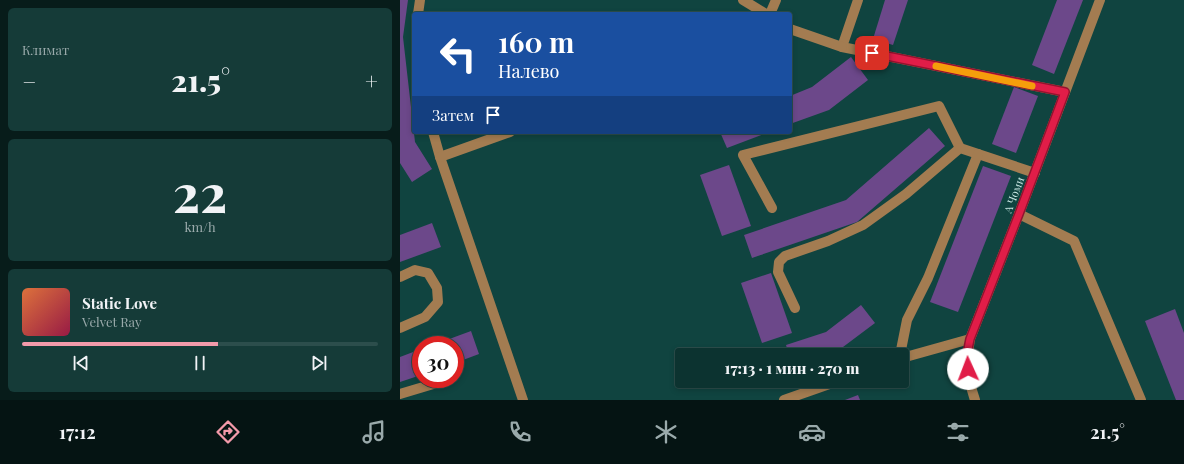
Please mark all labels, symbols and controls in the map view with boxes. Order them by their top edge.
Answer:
text: 160 m [498,23,574,60]
icon: left [432,28,484,80]
pin [855,36,889,70]
text: Климат [22,41,69,58]
icon: arrive [861,42,883,64]
text: Налево [498,59,559,83]
text: 21.5° [171,60,230,100]
text: − [22,66,36,96]
text: + [365,66,378,96]
icon: arrive [482,104,504,126]
text: Затем [432,105,474,125]
text: 22 [173,157,227,226]
street label: А Чоми [999,174,1027,216]
text: km/h [184,218,216,235]
text: Static Love [82,293,157,313]
text: Velvet Ray [82,313,142,330]
speed limit sign: 30 [412,336,464,388]
position arrow [947,348,989,390]
icon: previous [70,352,92,374]
icon: pause [189,352,211,374]
icon: next [308,352,330,374]
text: 17:13 · 1 мин · 270 m [725,358,859,378]
icon: directions [214,418,242,446]
icon: music [360,418,388,446]
icon: phone [506,418,534,446]
icon: climate [652,418,680,446]
icon: car [798,418,826,446]
icon: filters [944,418,972,446]
text: 17:12 [59,420,96,444]
text: 21.5° [1090,420,1125,444]

